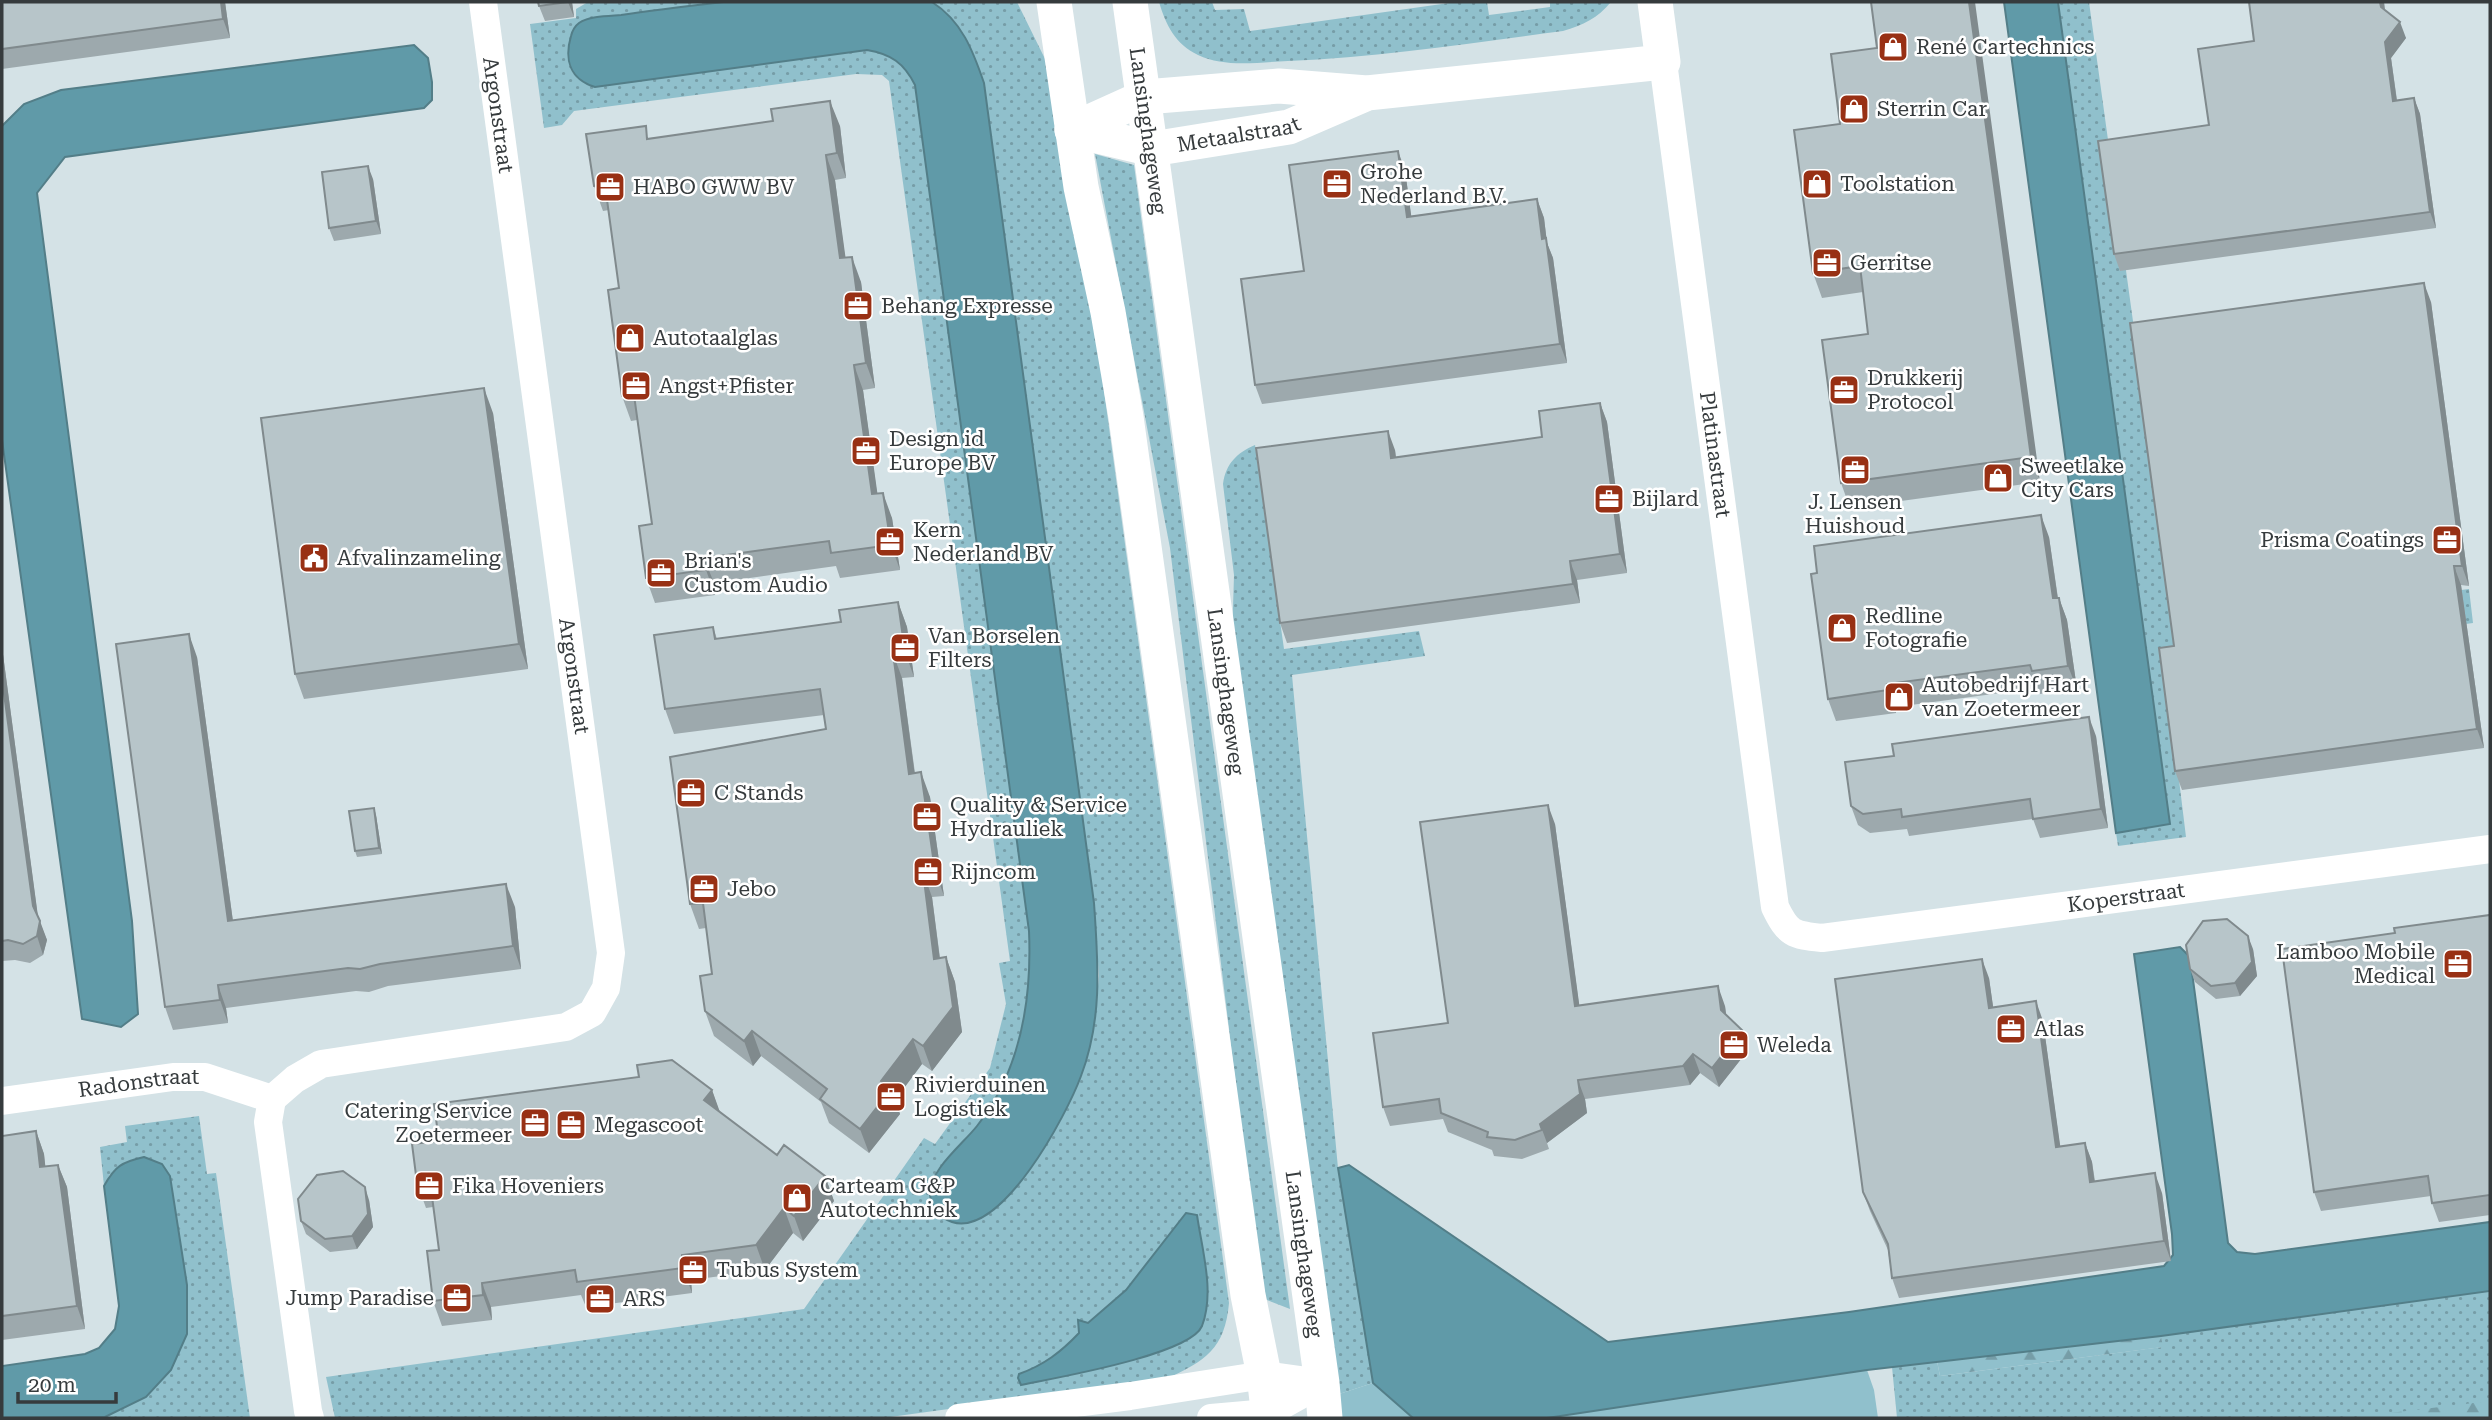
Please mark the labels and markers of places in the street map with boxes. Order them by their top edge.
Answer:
shop icon: René Cartechnics [1876,30,1910,64]
place label: René Cartechnics [1916,35,2094,59]
shop icon: Sterrin Car [1837,92,1871,126]
place label: Sterrin Car [1877,97,1987,121]
place label: Grohe Nederland B.V. [1360,160,1507,208]
office icon: Grohe Nederland B.V. [1320,167,1354,201]
shop icon: Toolstation [1800,167,1834,201]
office icon: HABO GWW BV [593,170,627,204]
place label: Toolstation [1840,172,1955,196]
place label: HABO GWW BV [633,175,795,199]
office icon: Gerritse [1810,246,1844,280]
place label: Gerritse [1850,251,1931,275]
office icon: Behang Expresse [841,289,875,323]
place label: Behang Expresse [881,294,1053,318]
shop icon: Autotaalglas [613,321,647,355]
place label: Autotaalglas [653,326,778,350]
place label: Drukkerij Protocol [1867,366,1964,414]
office icon: Angst+Pfister [619,369,653,403]
office icon: Drukkerij Protocol [1827,373,1861,407]
place label: Angst+Pfister [659,374,794,398]
place label: Design id Europe BV [889,427,996,475]
office icon: Design id Europe BV [849,434,883,468]
office icon: J. Lensen Huishoud [1838,453,1872,487]
place label: Sweetlake City Cars [2021,454,2124,502]
shop icon: Sweetlake City Cars [1981,461,2015,495]
office icon: Bijlard [1592,482,1626,516]
place label: Bijlard [1632,487,1699,511]
place label: J. Lensen Huishoud [1805,490,1906,538]
place label: Kern Nederland BV [913,518,1054,566]
office icon: Prisma Coatings [2430,523,2464,557]
office icon: Kern Nederland BV [873,525,907,559]
place label: Prisma Coatings [2260,528,2424,552]
public building icon: Afvalinzameling [297,541,331,575]
place label: Afvalinzameling [337,546,501,570]
place label: Brian's Custom Audio [684,549,828,597]
office icon: Brian's Custom Audio [644,556,678,590]
place label: Redline Fotografie [1865,604,1967,652]
shop icon: Redline Fotografie [1825,611,1859,645]
place label: Van Borselen Filters [928,624,1060,672]
office icon: Van Borselen Filters [888,631,922,665]
place label: Autobedrijf Hart van Zoetermeer [1922,673,2089,721]
shop icon: Autobedrijf Hart van Zoetermeer [1882,680,1916,714]
office icon: C Stands [674,776,708,810]
place label: C Stands [714,781,803,805]
place label: Quality & Service Hydrauliek [950,793,1127,841]
office icon: Quality & Service Hydrauliek [910,800,944,834]
office icon: Rijncom [911,855,945,889]
place label: Rijncom [951,860,1036,884]
office icon: Jebo [687,872,721,906]
place label: Jebo [727,877,776,901]
place label: Lamboo Mobile Medical [2276,940,2435,988]
office icon: Lamboo Mobile Medical [2441,947,2475,981]
office icon: Atlas [1994,1012,2028,1046]
place label: Atlas [2034,1017,2084,1041]
office icon: Weleda [1717,1028,1751,1062]
place label: Weleda [1757,1033,1832,1057]
place label: Rivierduinen Logistiek [914,1073,1046,1121]
office icon: Rivierduinen Logistiek [874,1080,908,1114]
place label: Catering Service Zoetermeer [344,1099,512,1147]
office icon: Catering Service Zoetermeer [518,1106,552,1140]
office icon: Megascoot [554,1108,588,1142]
place label: Megascoot [594,1113,704,1137]
office icon: Fika Hoveniers [412,1169,446,1203]
place label: Fika Hoveniers [452,1174,604,1198]
place label: Carteam G&P Autotechniek [820,1174,958,1222]
shop icon: Carteam G&P Autotechniek [780,1181,814,1215]
office icon: Tubus System [676,1253,710,1287]
place label: Tubus System [716,1258,858,1282]
office icon: Jump Paradise [440,1281,474,1315]
office icon: ARS [583,1282,617,1316]
place label: Jump Paradise [286,1286,434,1310]
place label: ARS [623,1287,665,1311]

